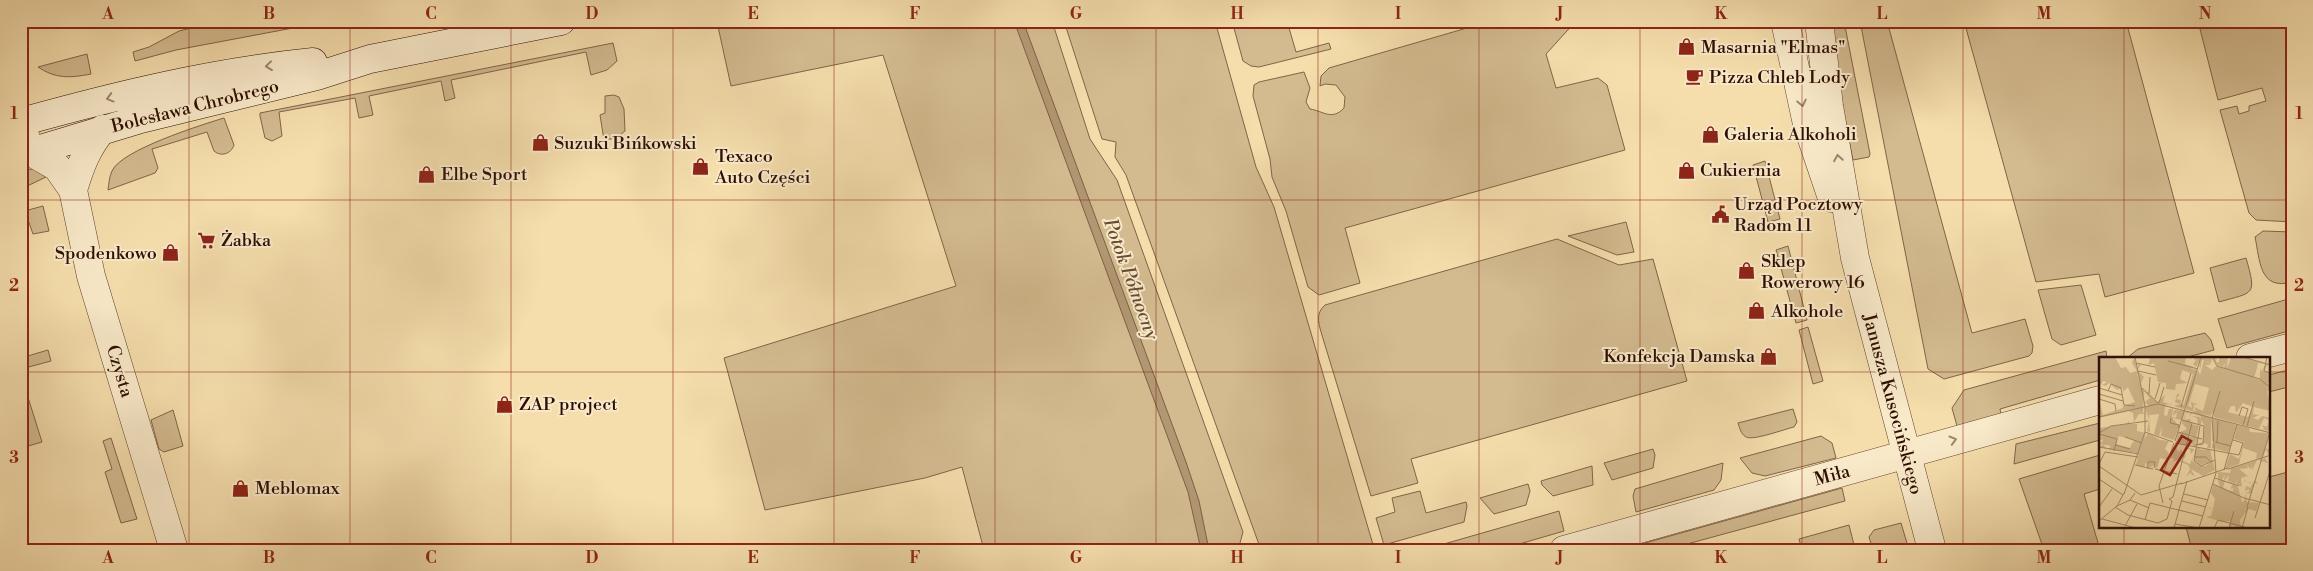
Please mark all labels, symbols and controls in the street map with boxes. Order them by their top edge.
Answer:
text: A [101,4,114,24]
text: B [263,4,275,24]
text: C [425,4,437,24]
text: D [586,4,599,24]
text: E [747,4,759,24]
text: F [909,4,921,24]
text: G [1070,4,1083,24]
text: H [1230,4,1244,24]
text: I [1395,4,1401,24]
text: J [1555,4,1563,24]
text: K [1715,4,1729,24]
text: L [1877,4,1888,24]
text: M [2037,4,2052,24]
text: N [2199,4,2212,24]
place label: Masarnia "Elmas" [1701,36,1845,59]
shop icon: Masarnia "Elmas" [1677,37,1697,57]
one-way arrow [265,60,273,71]
place label: Pizza Chleb Lody [1709,66,1850,89]
cafe icon: Pizza Chleb Lody [1685,67,1705,87]
street label: Bolesława Chrobrego [108,75,281,139]
one-way arrow [106,92,114,102]
one-way arrow [1797,99,1807,108]
text: 1 [10,104,18,124]
text: 1 [2295,104,2303,124]
place label: Galeria Alkoholi [1724,123,1857,146]
shop icon: Galeria Alkoholi [1700,124,1720,144]
place label: Suzuki Bińkowski [554,132,697,155]
shop icon: Suzuki Bińkowski [530,133,550,153]
place label: Texaco Auto Części [714,145,811,189]
one-way arrow [1834,154,1844,163]
shop icon: Texaco Auto Części [691,156,711,176]
place label: Cukiernia [1700,159,1782,182]
shop icon: Cukiernia [1676,160,1696,180]
place label: Elbe Sport [441,163,528,186]
shop icon: Elbe Sport [417,164,437,184]
place label: Urząd Pocztowy Radom 11 [1734,193,1863,237]
public building icon: Urząd Pocztowy Radom 11 [1710,204,1730,224]
water label: Potok Północny [1098,214,1164,344]
place label: Żabka [221,229,272,252]
supermarket icon: Żabka [197,230,217,250]
place label: Spodenkowo [55,242,157,265]
shop icon: Spodenkowo [161,243,181,263]
place label: Sklep Rowerowy 16 [1761,250,1865,294]
shop icon: Sklep Rowerowy 16 [1737,261,1757,281]
text: 2 [9,276,19,296]
text: 2 [2294,276,2304,296]
place label: Alkohole [1770,300,1843,323]
shop icon: Alkohole [1747,301,1767,321]
street label: Janusza Kusocińskiego [1857,310,1928,497]
street label: Czysta [101,342,139,401]
place label: Konfekcja Damska [1603,345,1756,368]
shop icon: Konfekcja Damska [1759,346,1779,366]
inset map [2099,357,2270,528]
place label: ZAP project [519,393,618,416]
shop icon: ZAP project [495,394,515,414]
one-way arrow [1948,436,1956,446]
text: 3 [9,448,19,468]
text: 3 [2294,448,2304,468]
street label: Miła [1812,459,1853,491]
place label: Meblomax [255,477,341,500]
shop icon: Meblomax [231,478,251,498]
text: A [101,548,114,568]
text: B [263,548,275,568]
text: C [425,548,437,568]
text: D [586,548,599,568]
text: E [747,548,759,568]
text: F [909,548,921,568]
text: G [1070,548,1083,568]
text: H [1230,548,1244,568]
text: I [1395,548,1401,568]
text: J [1555,548,1563,568]
text: K [1715,548,1729,568]
text: L [1877,548,1888,568]
text: M [2037,548,2052,568]
text: N [2199,548,2212,568]

